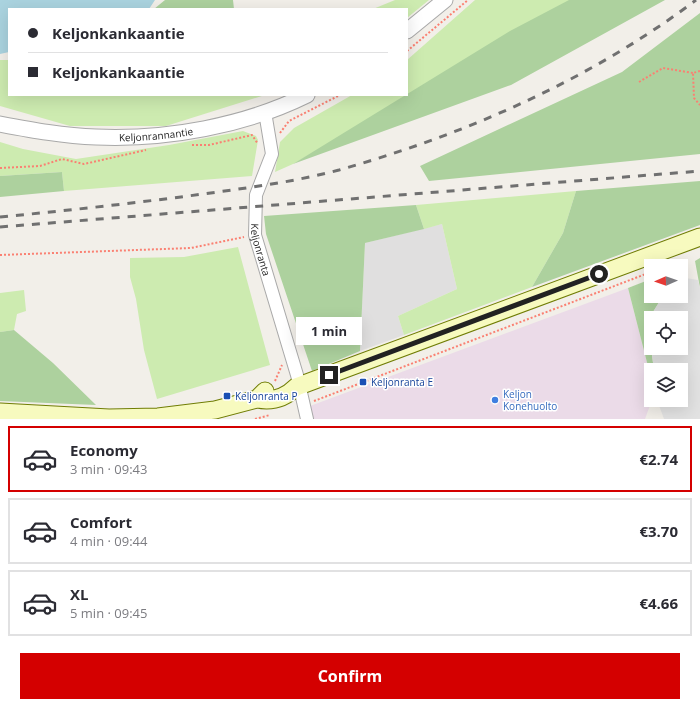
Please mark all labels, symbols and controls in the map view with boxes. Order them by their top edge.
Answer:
text: Keljonkankaantie [52,23,185,43]
text: Keljonkankaantie [52,62,185,82]
street label: Keljonrannantie [119,124,194,144]
street label: Keljonranta [248,223,274,278]
north arrow [644,259,688,303]
map controls [644,259,688,407]
route start [590,265,608,283]
button: locate [644,311,688,355]
callout: 1 min [296,317,362,345]
text: 1 min [311,322,347,340]
button: layers [644,363,688,407]
route end [320,366,338,384]
place label: Keljonranta E [371,375,433,389]
marker: Keljonranta E [358,377,368,387]
place label: Keljon Konehuolto [503,387,557,413]
place label: Keljonranta P [235,389,297,403]
marker: Keljonranta P [222,391,232,401]
marker: Keljon Konehuolto [490,395,500,405]
text: Economy [70,440,138,460]
icon: car [22,441,58,477]
text: €2.74 [639,449,678,469]
text: 3 min · 09:43 [70,460,147,478]
text: Comfort [70,512,132,532]
icon: car [22,513,58,549]
text: €3.70 [639,521,678,541]
text: 4 min · 09:44 [70,532,147,550]
text: XL [70,584,88,604]
icon: car [22,585,58,621]
text: €4.66 [639,593,678,613]
text: 5 min · 09:45 [70,604,147,622]
button: Confirm [20,653,680,699]

